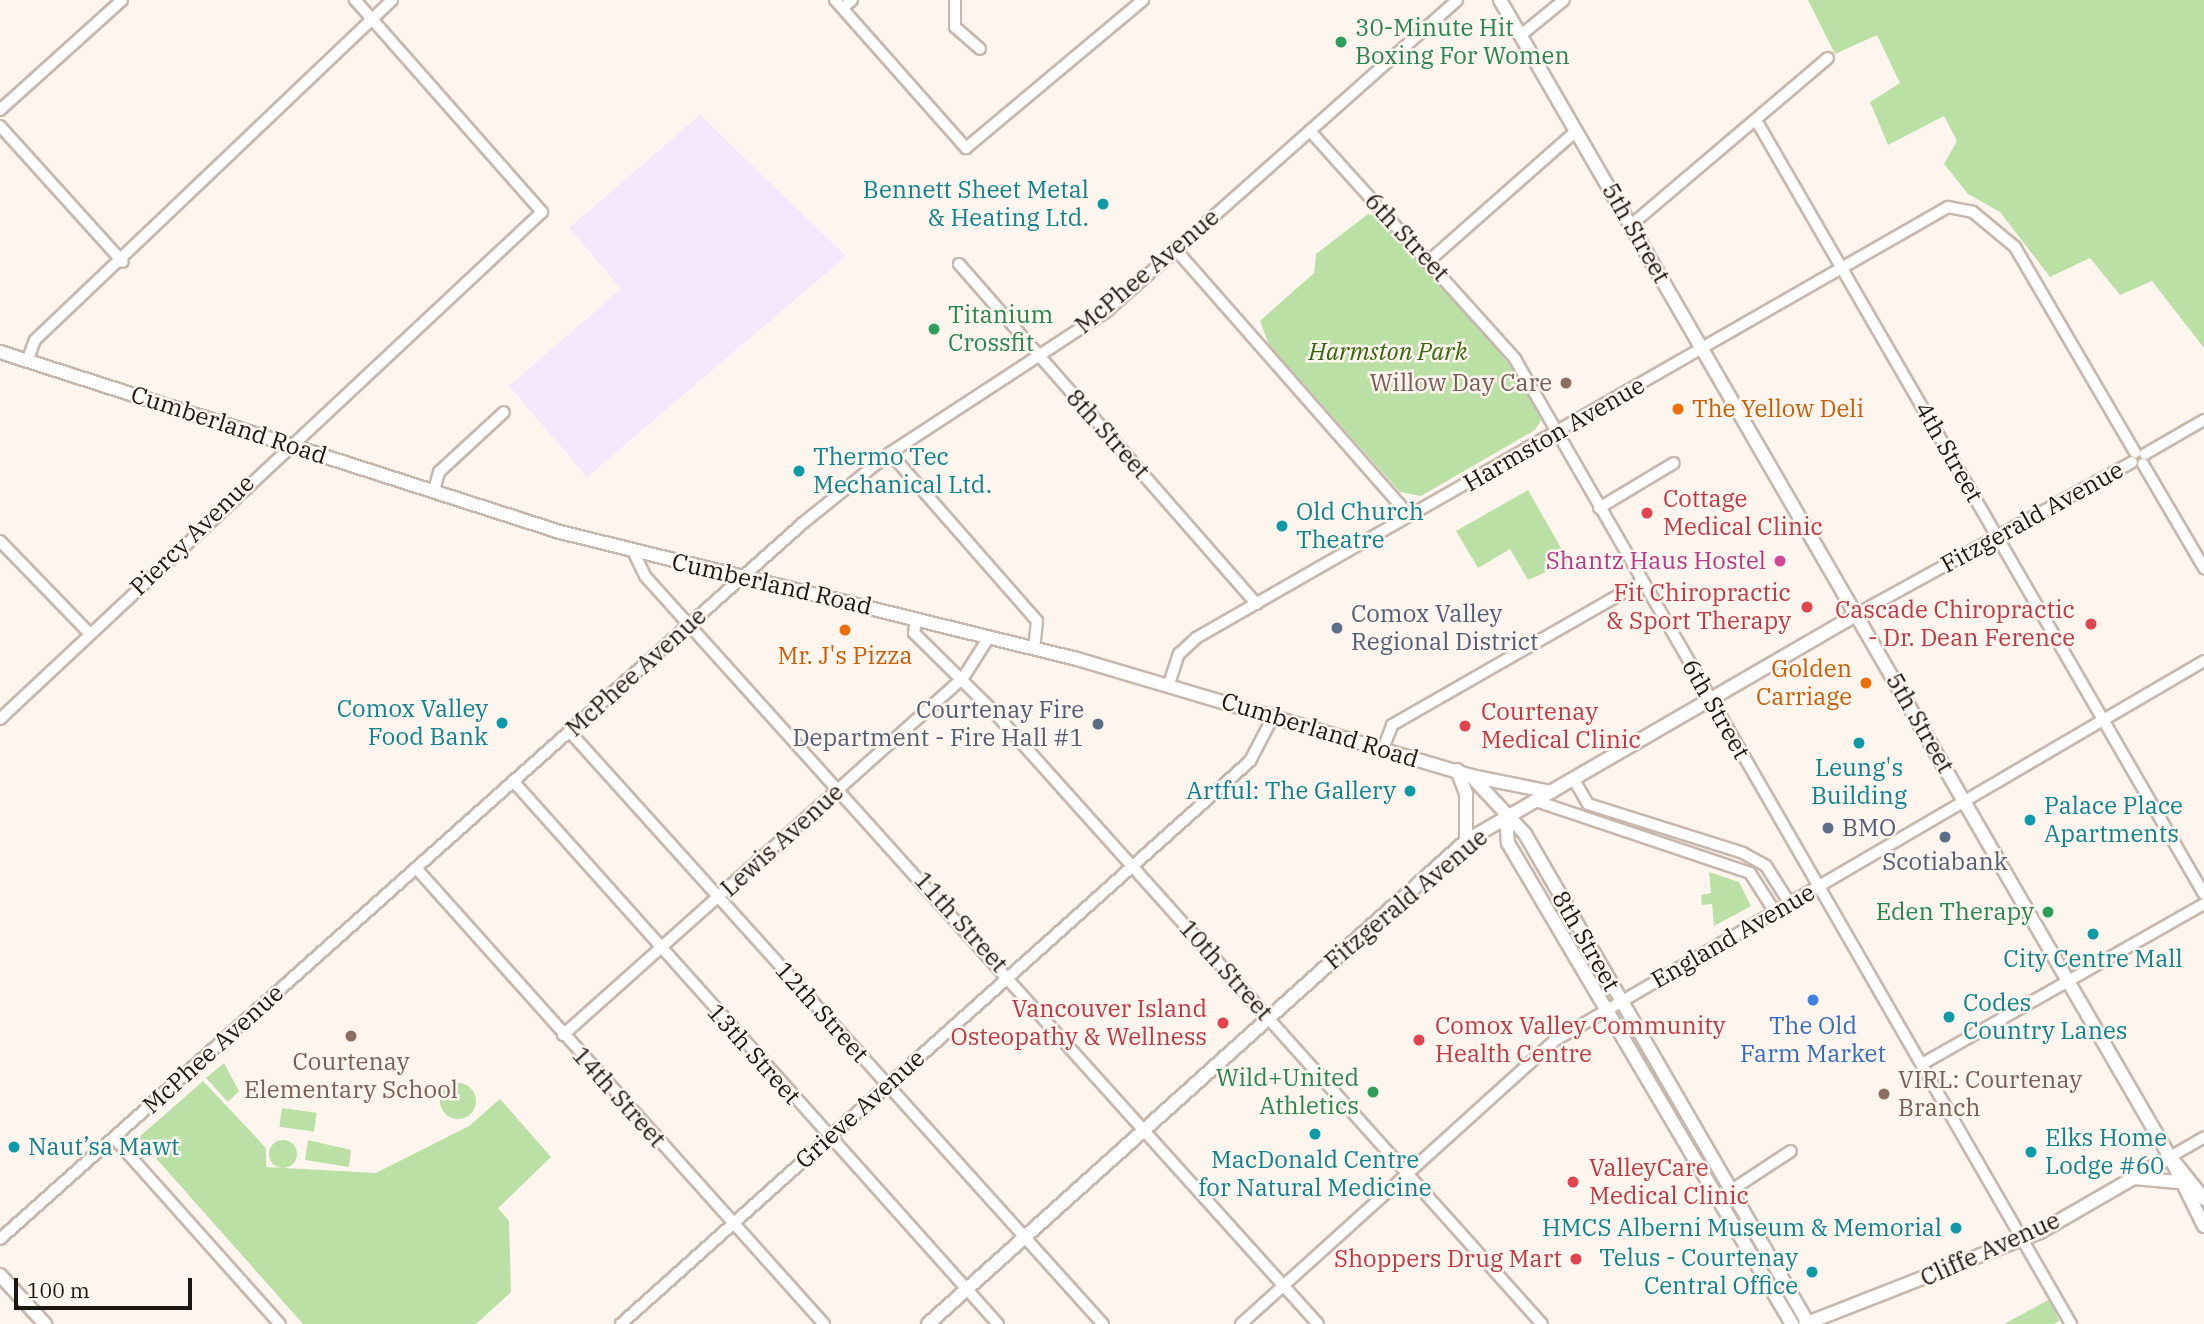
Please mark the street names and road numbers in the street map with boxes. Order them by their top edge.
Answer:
street label: 5th Street [1596,178,1676,288]
street label: 6th Street [1359,187,1455,287]
street label: McPhee Avenue [1069,202,1225,340]
street label: Harmston Avenue [1458,370,1650,498]
street label: Cumberland Road [127,380,331,470]
street label: 8th Street [1060,383,1156,485]
street label: 4th Street [1909,397,1989,507]
street label: Fitzgerald Avenue [1936,455,2128,579]
street label: Piercy Avenue [124,469,260,601]
street label: Cumberland Road [669,547,875,621]
street label: McPhee Avenue [560,601,712,743]
street label: 6th Street [1676,654,1756,764]
street label: 5th Street [1880,668,1960,778]
street label: Cumberland Road [1218,686,1422,774]
street label: Lewis Avenue [715,777,849,903]
street label: Fitzgerald Avenue [1319,822,1493,976]
street label: 11th Street [908,866,1014,978]
street label: England Avenue [1646,878,1820,994]
street label: 8th Street [1546,886,1626,996]
street label: 10th Street [1173,914,1279,1026]
street label: 12th Street [769,956,875,1068]
street label: McPhee Avenue [137,978,289,1120]
street label: 13th Street [701,998,807,1110]
street label: 14th Street [566,1041,672,1153]
street label: Grieve Avenue [790,1044,930,1174]
street label: Cliffe Avenue [1916,1205,2064,1293]

